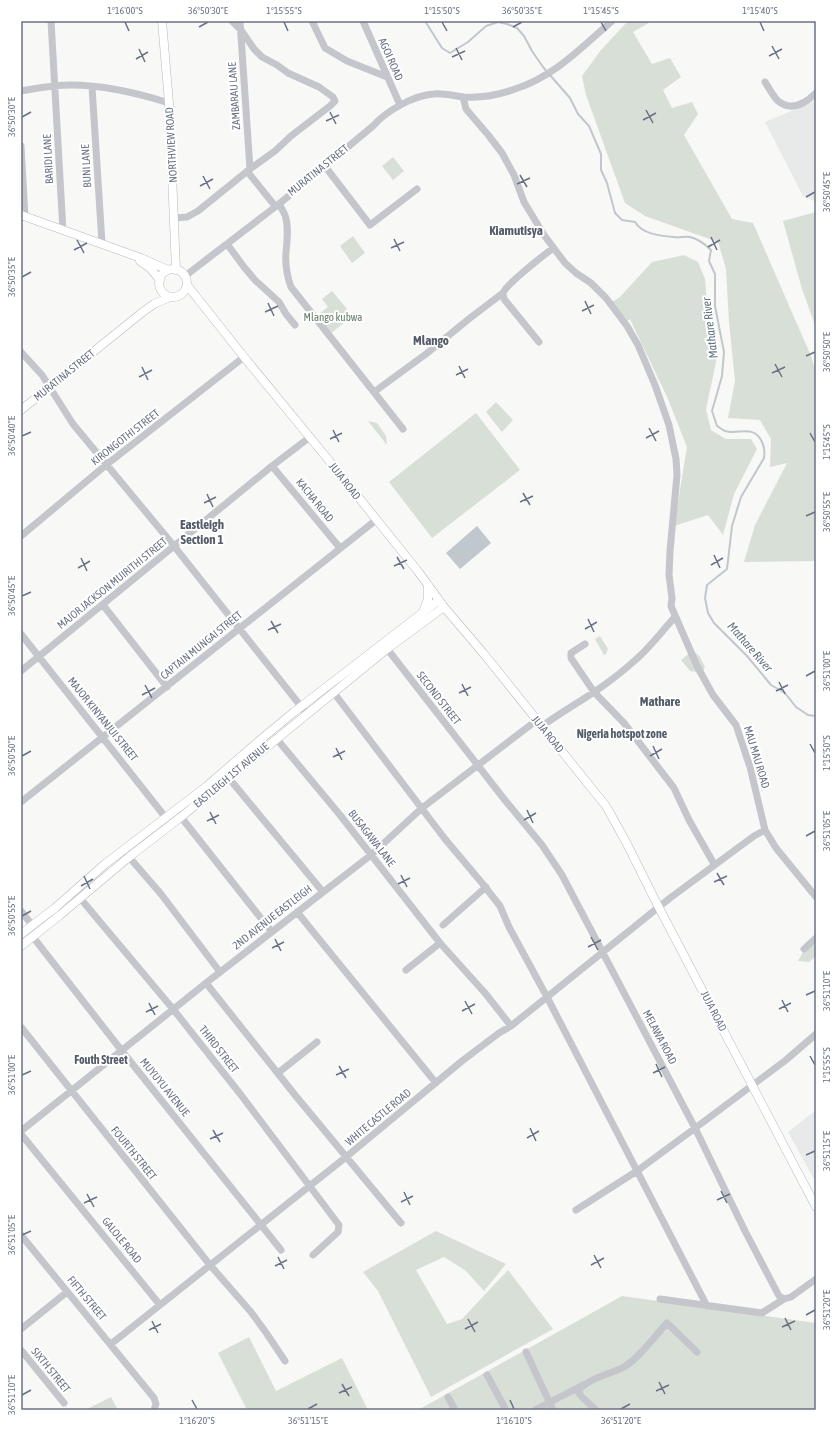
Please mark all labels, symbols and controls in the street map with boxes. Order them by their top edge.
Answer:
text: 1°16'00"S [107,5,143,16]
text: 36°50'30"E [188,5,229,16]
text: 1°15'55"S [266,5,302,16]
text: 1°15'50"S [424,5,460,16]
text: 36°50'35"E [502,5,543,16]
text: 1°15'45"S [583,5,619,16]
text: 1°15'40"S [742,5,778,16]
street label: AGOI ROAD [376,36,406,82]
street label: ZAMBARAU LANE [226,61,242,130]
text: 36°50'30"E [6,96,17,137]
street label: NORTHVIEW ROAD [163,107,179,183]
street label: BARIDI LANE [41,133,55,184]
street label: MURATINA STREET [285,142,351,198]
street label: BUNI LANE [79,144,93,188]
text: 36°50'45"E [821,171,832,212]
district label: Kiamutisya [489,223,543,238]
text: 36°50'35"E [6,256,17,297]
water label: Mathare River [699,296,721,359]
park label: Mlango kubwa [304,311,362,323]
text: 36°50'50"E [821,331,832,372]
district label: Mlango [413,333,449,348]
street label: MURATINA STREET [31,347,97,403]
street label: KIRONGOTHI STREET [89,407,162,467]
text: 36°50'40"E [6,415,17,456]
text: 1°15'45"S [821,424,832,460]
street label: JUJA ROAD [327,460,363,502]
street label: KACHA ROAD [294,476,336,524]
text: 36°50'55"E [821,491,832,532]
district label: Eastleigh Section 1 [180,517,224,547]
street label: MAJOR JACKSON MUIRITHI STREET [55,535,169,631]
text: 36°50'45"E [6,575,17,616]
street label: CAPTAIN MUNGAI STREET [158,608,244,682]
water label: Mathare River [725,619,776,675]
text: 36°51'00"E [821,650,832,691]
street label: SECOND STREET [415,669,463,727]
street label: MAJOR KINYANJUI STREET [66,675,141,763]
district label: Mathare [640,694,680,709]
street label: JUJA ROAD [530,713,566,755]
street label: MAU MAU ROAD [742,724,772,790]
district label: Nigeria hotspot zone [577,727,668,741]
text: 36°50'50"E [6,735,17,776]
text: 1°15'50"S [821,735,832,771]
street label: EASTLEIGH 1ST AVENUE [191,740,271,810]
street label: BUSAGAWA LANE [346,807,398,869]
text: 36°51'05"E [821,810,832,851]
street label: 2ND AVENUE EASTLEIGH [230,882,314,952]
text: 36°50'55"E [6,895,17,936]
text: 36°51'10"E [821,970,832,1011]
street label: JUJA ROAD [699,989,729,1033]
street label: MELAWA ROAD [641,1008,679,1066]
street label: THIRD STREET [197,1023,241,1075]
text: 1°15'55"S [821,1047,832,1083]
district label: Fouth Street [74,1053,128,1067]
text: 36°51'00"E [6,1054,17,1095]
street label: MUYUYU AVENUE [138,1056,192,1119]
street label: WHITE CASTLE ROAD [343,1086,413,1148]
street label: FOURTH STREET [109,1124,159,1182]
text: 36°51'15"E [821,1130,832,1171]
text: 36°51'05"E [6,1214,17,1255]
street label: GALOLE ROAD [100,1215,144,1265]
street label: FIFTH STREET [65,1274,109,1322]
text: 36°51'20"E [821,1289,832,1330]
street label: SIXTH STREET [29,1345,73,1395]
text: 36°51'10"E [6,1374,17,1415]
text: 1°16'20"S [179,1415,215,1426]
text: 36°51'15"E [288,1415,329,1426]
text: 1°16'10"S [496,1415,532,1426]
text: 36°51'20"E [601,1415,642,1426]

